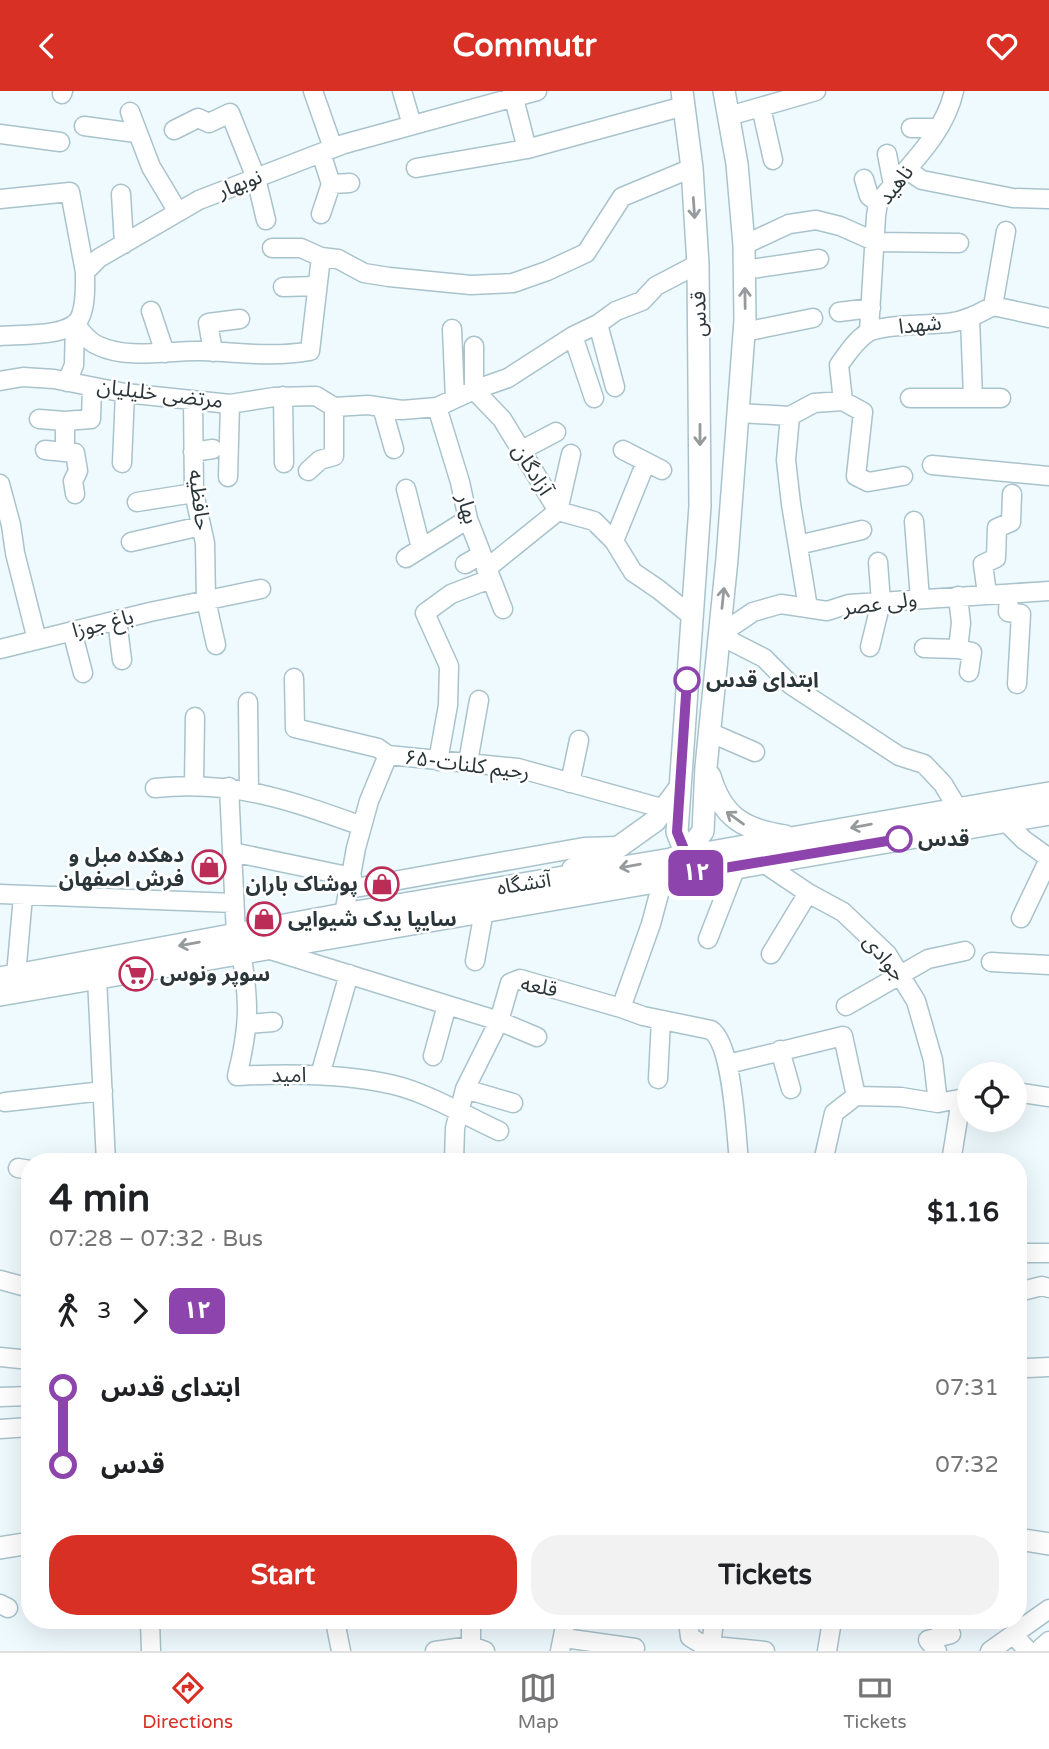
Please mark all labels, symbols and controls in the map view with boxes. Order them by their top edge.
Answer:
icon: back [28,27,66,65]
text: Commutr [453,27,596,65]
icon: heart [983,27,1021,65]
street label: ناهید [873,160,919,210]
street label: نوبهار [213,164,266,204]
one-way arrow [688,196,701,218]
one-way arrow [738,287,752,310]
street label: قدس [686,291,712,337]
street label: شهدا [897,310,943,340]
street label: مرتضی خلیلیان [95,374,225,414]
one-way arrow [693,423,706,446]
street label: آزادگان [506,440,558,501]
street label: حافظیه [183,468,215,532]
street label: بهار [451,490,483,527]
one-way arrow [717,587,730,610]
street label: ولی عصر [840,587,919,621]
street label: باغ جوزا [70,604,137,646]
marker: ابتدای قدس [674,667,700,693]
place label: ابتدای قدس [706,668,819,693]
street label: ۶۵-رحیم کلنات [403,745,531,787]
one-way arrow [726,811,745,825]
one-way arrow [850,820,873,833]
marker: قدس [886,826,912,852]
place label: قدس [918,827,969,852]
place label: دهکده مبل و فرش اصفهان [59,843,184,892]
shop icon: دهکده مبل و فرش اصفهان [190,848,228,886]
line badge: ۱۲ [664,850,728,896]
text: ۱۲ [682,858,710,887]
one-way arrow [619,860,642,873]
shop icon: پوشاک باران [363,865,401,903]
street label: آتشگاه [495,867,554,901]
place label: پوشاک باران [246,872,358,897]
shop icon: سایپا یدک شیوایی [245,900,283,938]
place label: سایپا یدک شیوایی [288,907,457,932]
street label: جوادی [858,929,910,987]
one-way arrow [178,937,201,951]
supermarket icon: سوپر ونوس [117,955,155,993]
place label: سوپر ونوس [160,962,270,987]
street label: قلعه [519,971,559,1003]
map controls [957,1062,1027,1132]
button: locate [957,1062,1027,1132]
street label: امید [271,1063,307,1088]
text: 4 min [49,1176,150,1222]
text: $1.16 [927,1197,999,1228]
text: 07:28 – 07:32 · Bus [49,1225,263,1253]
icon: walk [49,1292,87,1330]
icon: forward [121,1292,159,1330]
text: ۱۲ [183,1296,211,1325]
text: 3 [97,1297,111,1325]
text: ابتدای قدس [101,1372,241,1403]
text: 07:31 [935,1374,999,1402]
text: قدس [101,1449,165,1480]
text: 07:32 [935,1451,999,1479]
button: Start [49,1535,517,1615]
button: Tickets [531,1535,999,1615]
tab: Directions [142,1669,233,1733]
tab: Map [518,1669,559,1733]
tab: Tickets [843,1669,907,1733]

